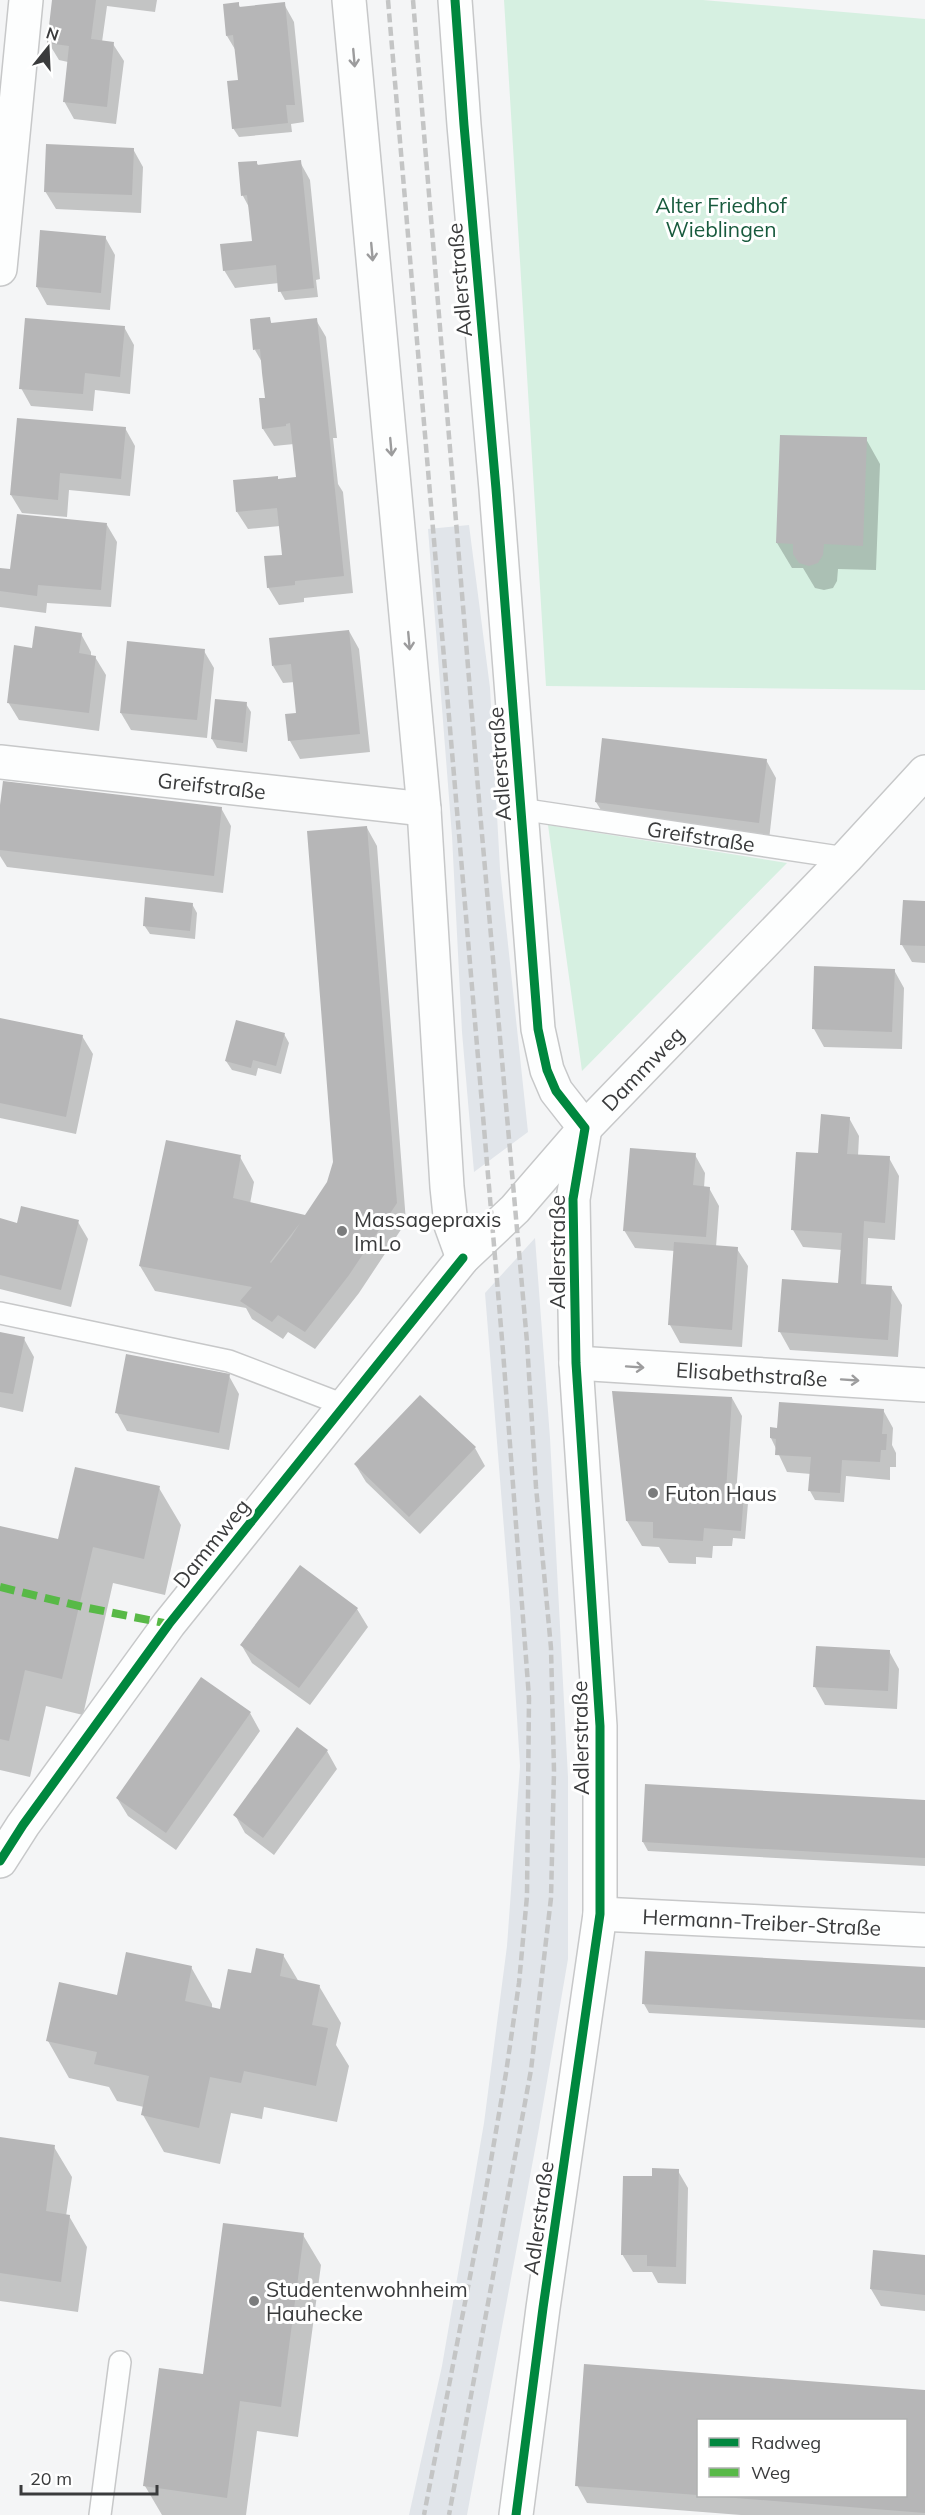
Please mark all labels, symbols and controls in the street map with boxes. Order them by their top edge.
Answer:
north arrow [18,18,78,78]
text: N [44,22,61,45]
one-way arrow [349,48,360,68]
park label: Alter Friedhof Wieblingen [655,192,788,242]
street label: Adlerstraße [441,222,477,338]
one-way arrow [367,242,378,262]
one-way arrow [385,436,396,456]
one-way arrow [404,630,415,650]
street label: Adlerstraße [482,706,516,822]
street label: Greifstraße [156,767,267,804]
street label: Greifstraße [645,815,757,857]
street label: Dammweg [596,1021,689,1116]
street label: Adlerstraße [544,1195,570,1309]
place label: Massagepraxis ImLo [354,1206,502,1256]
marker: Massagepraxis ImLo [335,1224,349,1238]
street label: Elisabethstraße [675,1356,828,1392]
one-way arrow [624,1361,644,1372]
one-way arrow [840,1375,860,1386]
place label: Futon Haus [665,1480,777,1506]
marker: Futon Haus [646,1486,660,1500]
street label: Dammweg [167,1493,255,1593]
street label: Adlerstraße [566,1681,594,1795]
street label: Hermann-Treiber-Straße [642,1903,882,1941]
street label: Adlerstraße [517,2160,559,2276]
place label: Studentenwohnheim Hauhecke [266,2276,468,2326]
marker: Studentenwohnheim Hauhecke [247,2294,261,2308]
legend [697,2419,907,2497]
text: Radweg [751,2431,821,2454]
scale bar [21,2458,158,2496]
text: Weg [751,2461,791,2484]
text: 20 m [30,2467,72,2490]

